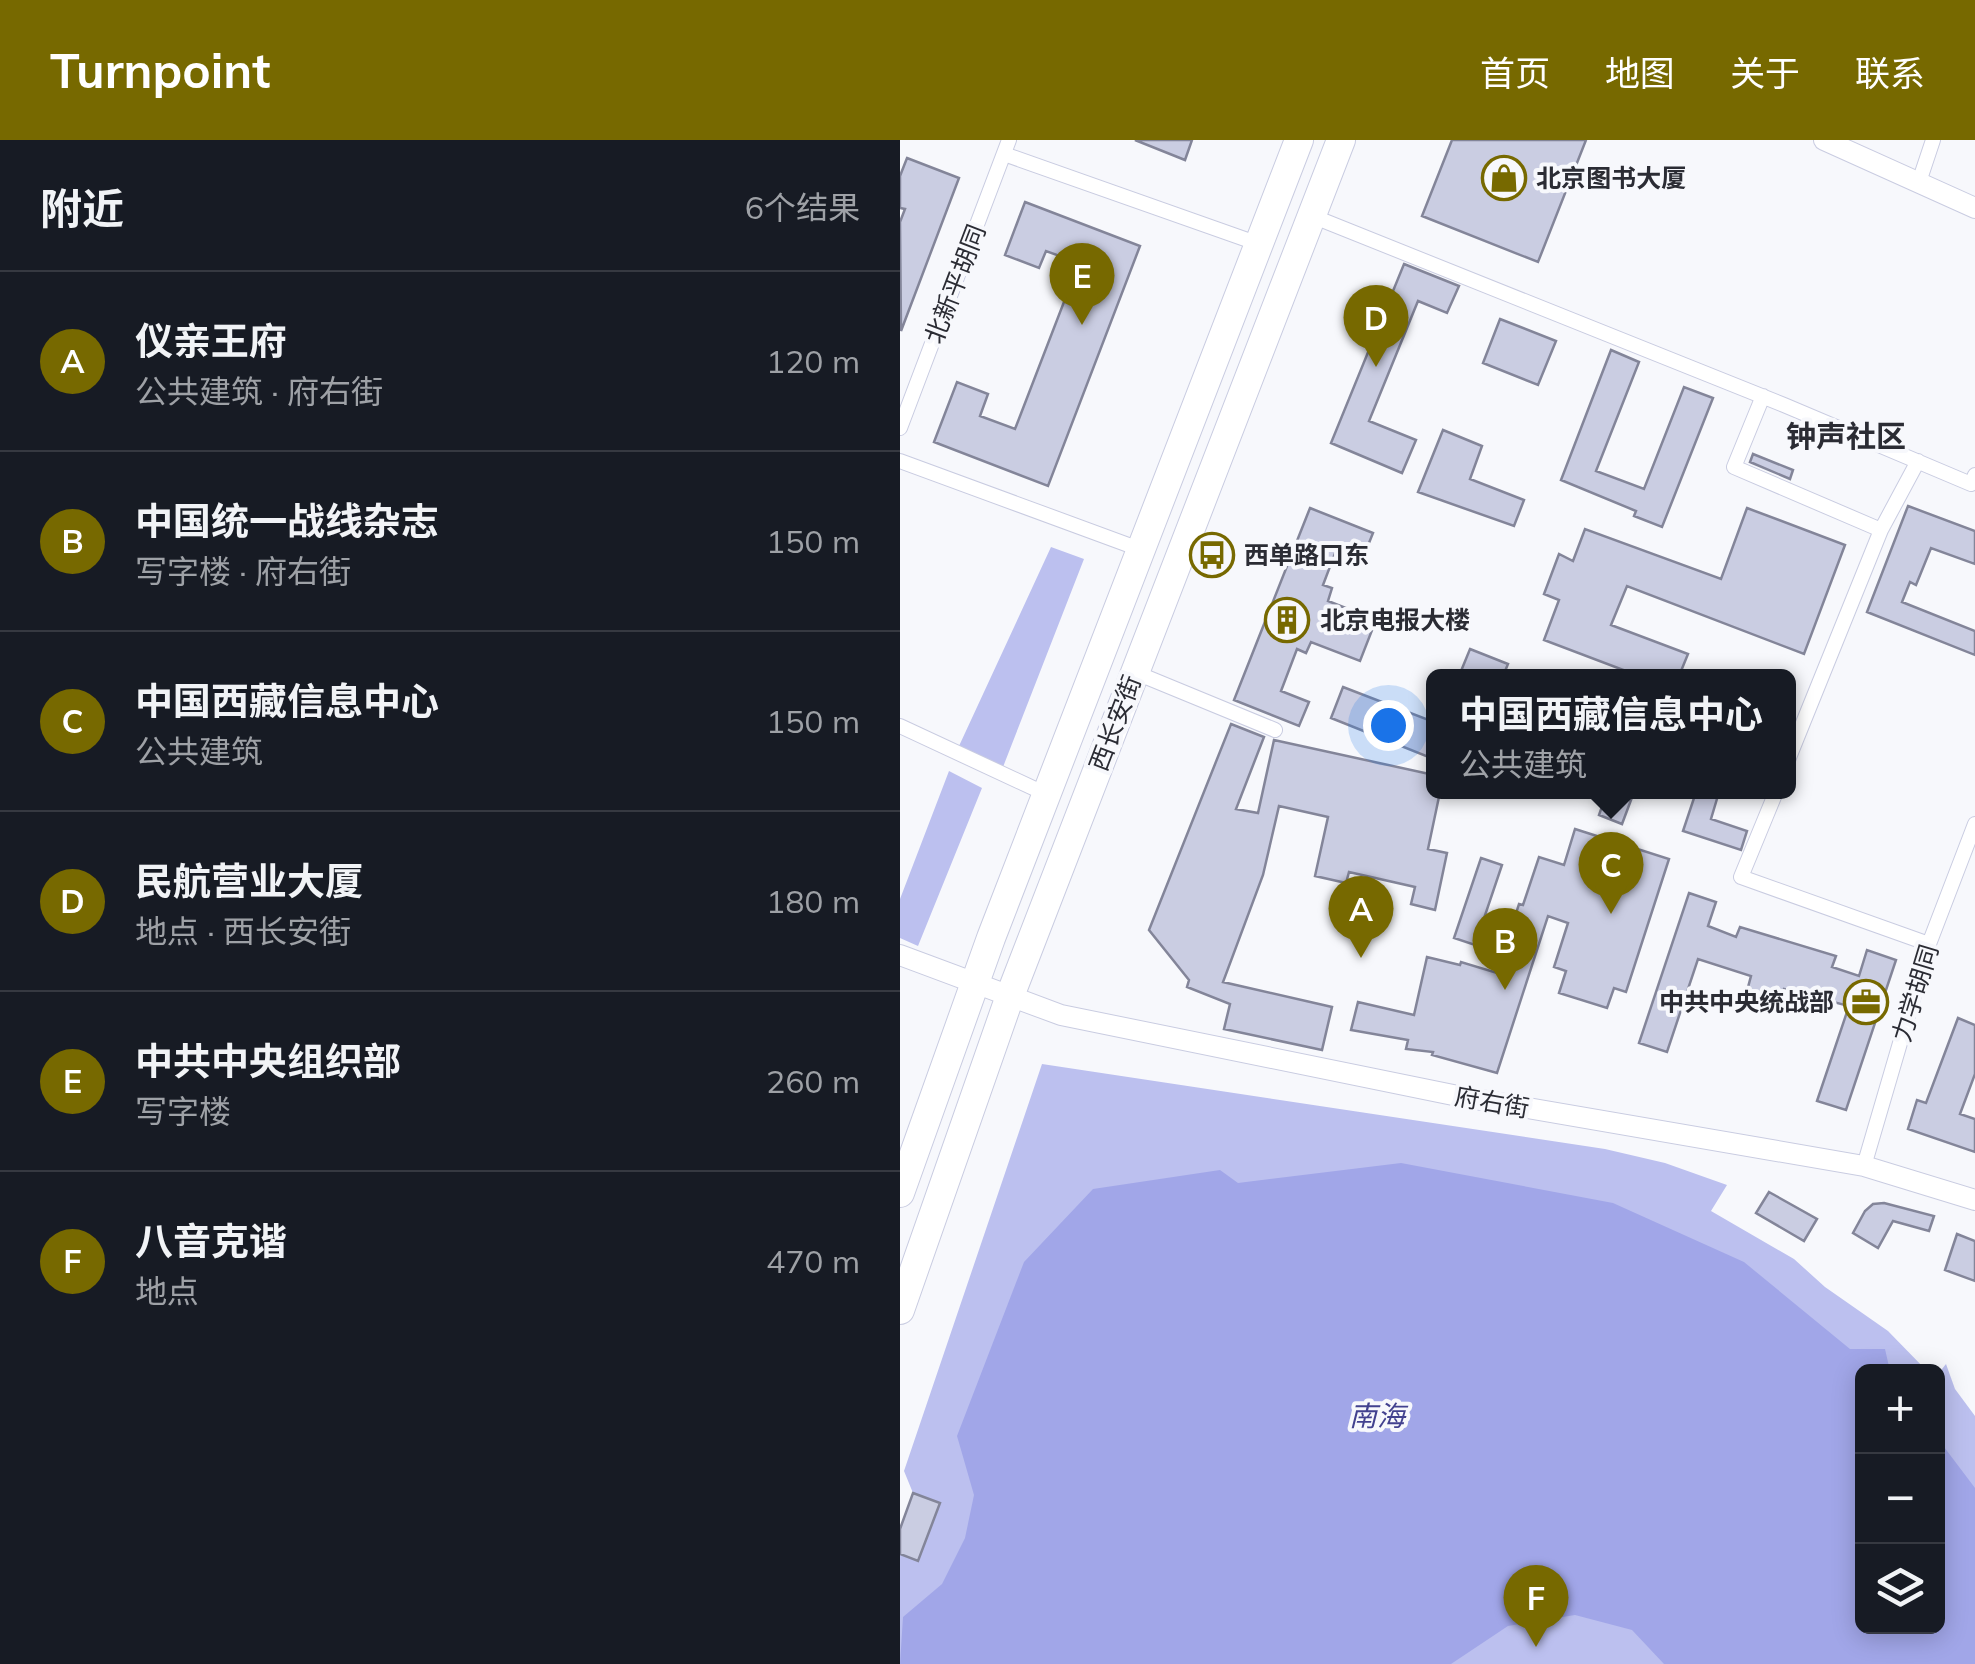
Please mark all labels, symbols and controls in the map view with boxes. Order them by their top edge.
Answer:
text: Turnpoint [50,40,270,100]
text: 首页 [1480,51,1550,95]
text: 地图 [1605,51,1675,95]
text: 关于 [1730,51,1800,95]
text: 联系 [1855,51,1925,95]
shop icon: 北京图书大厦 [1481,155,1527,201]
place label: 北京图书大厦 [1536,162,1686,193]
text: 附近 [40,182,124,235]
text: 6个结果 [745,187,860,227]
street label: 北新平胡同 [918,220,991,348]
pin: E [1050,242,1114,325]
pin: D [1344,284,1408,367]
text: 仪亲王府 [135,317,287,365]
text: A [60,341,85,381]
text: 120 m [766,341,860,381]
text: 公共建筑 · 府右街 [135,371,383,411]
district label: 钟声社区 [1786,417,1906,455]
text: 中国统一战线杂志 [135,497,439,545]
text: B [61,521,84,561]
text: 150 m [766,521,860,561]
bus stop icon: 西单路口东 [1189,532,1235,578]
place label: 西单路口东 [1244,539,1369,570]
text: 写字楼 · 府右街 [135,551,351,591]
building icon: 北京电报大楼 [1264,597,1310,643]
place label: 北京电报大楼 [1320,604,1470,635]
popup [1426,669,1796,799]
street label: 西长安街 [1082,671,1147,775]
text: 中国西藏信息中心 [135,677,439,725]
text: 中国西藏信息中心 [1459,690,1763,738]
your location [1363,700,1414,751]
text: C [62,701,83,741]
text: 150 m [766,701,860,741]
text: 公共建筑 [135,731,263,771]
text: 公共建筑 [1459,744,1587,784]
pin: C [1578,832,1644,914]
text: 民航营业大厦 [135,857,363,905]
pin: A [1328,876,1394,958]
text: D [60,881,85,921]
text: 180 m [766,881,860,921]
pin: B [1472,908,1538,990]
text: 地点 · 西长安街 [135,911,351,951]
street label: 力学胡同 [1885,940,1944,1045]
office icon: 中共中央统战部 [1843,979,1889,1025]
place label: 中共中央统战部 [1659,986,1834,1017]
text: 中共中央组织部 [135,1037,401,1085]
text: E [63,1061,82,1101]
text: 260 m [766,1061,860,1101]
street label: 府右街 [1452,1080,1532,1123]
text: 写字楼 [135,1091,231,1131]
text: 八音克谐 [135,1217,287,1265]
text: F [63,1241,82,1281]
text: 470 m [766,1241,860,1281]
text: 地点 [135,1271,199,1311]
map controls [1855,1364,1945,1634]
button: + [1855,1364,1945,1454]
water label: 南海 [1349,1398,1409,1433]
button: − [1855,1454,1945,1544]
button: layers [1855,1544,1945,1634]
pin: F [1504,1564,1568,1647]

